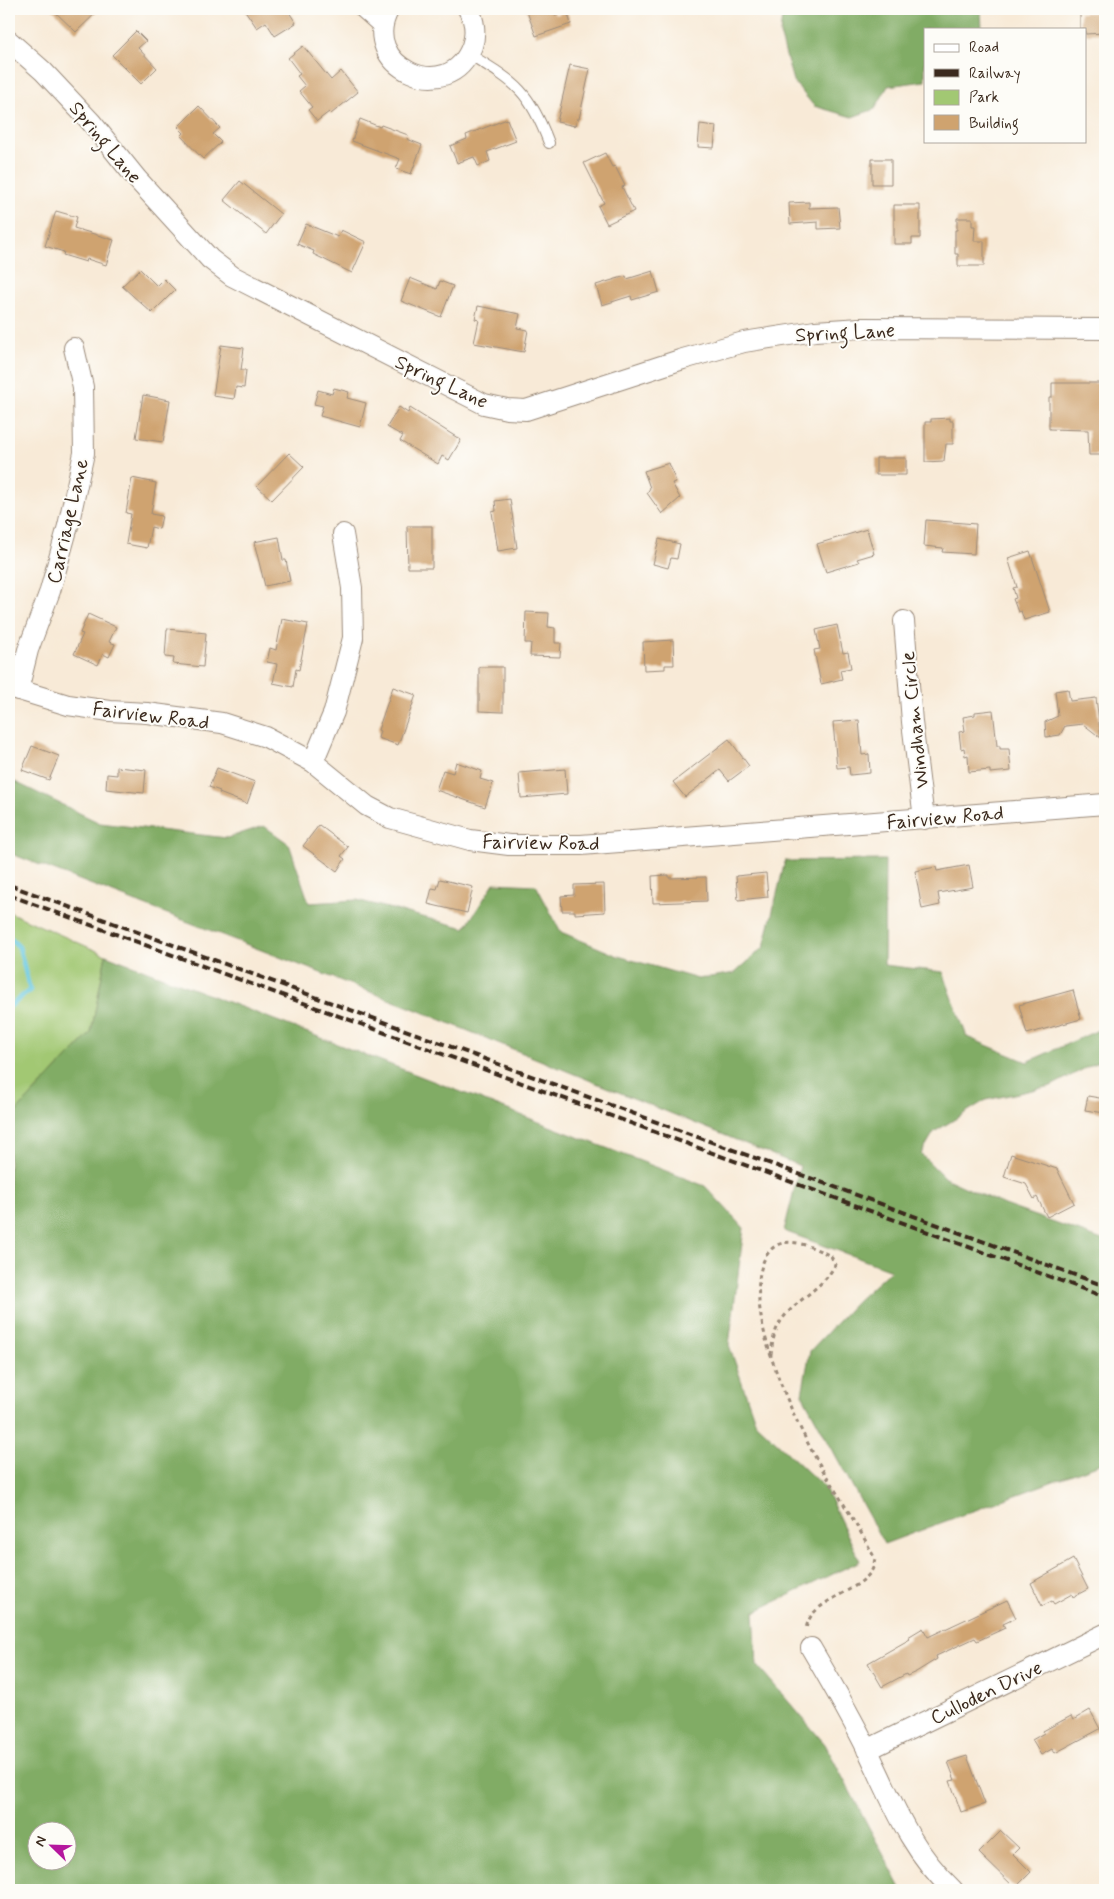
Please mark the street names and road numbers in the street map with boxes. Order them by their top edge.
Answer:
street label: Spring Lane [61,96,147,191]
street label: Spring Lane [795,317,896,352]
street label: Spring Lane [390,349,492,418]
street label: Carriage Lane [41,456,96,587]
street label: Windham Circle [895,650,936,790]
street label: Fairview Road [91,696,211,737]
street label: Fairview Road [886,800,1005,837]
street label: Fairview Road [482,829,600,858]
street label: Culloden Drive [926,1655,1047,1732]

